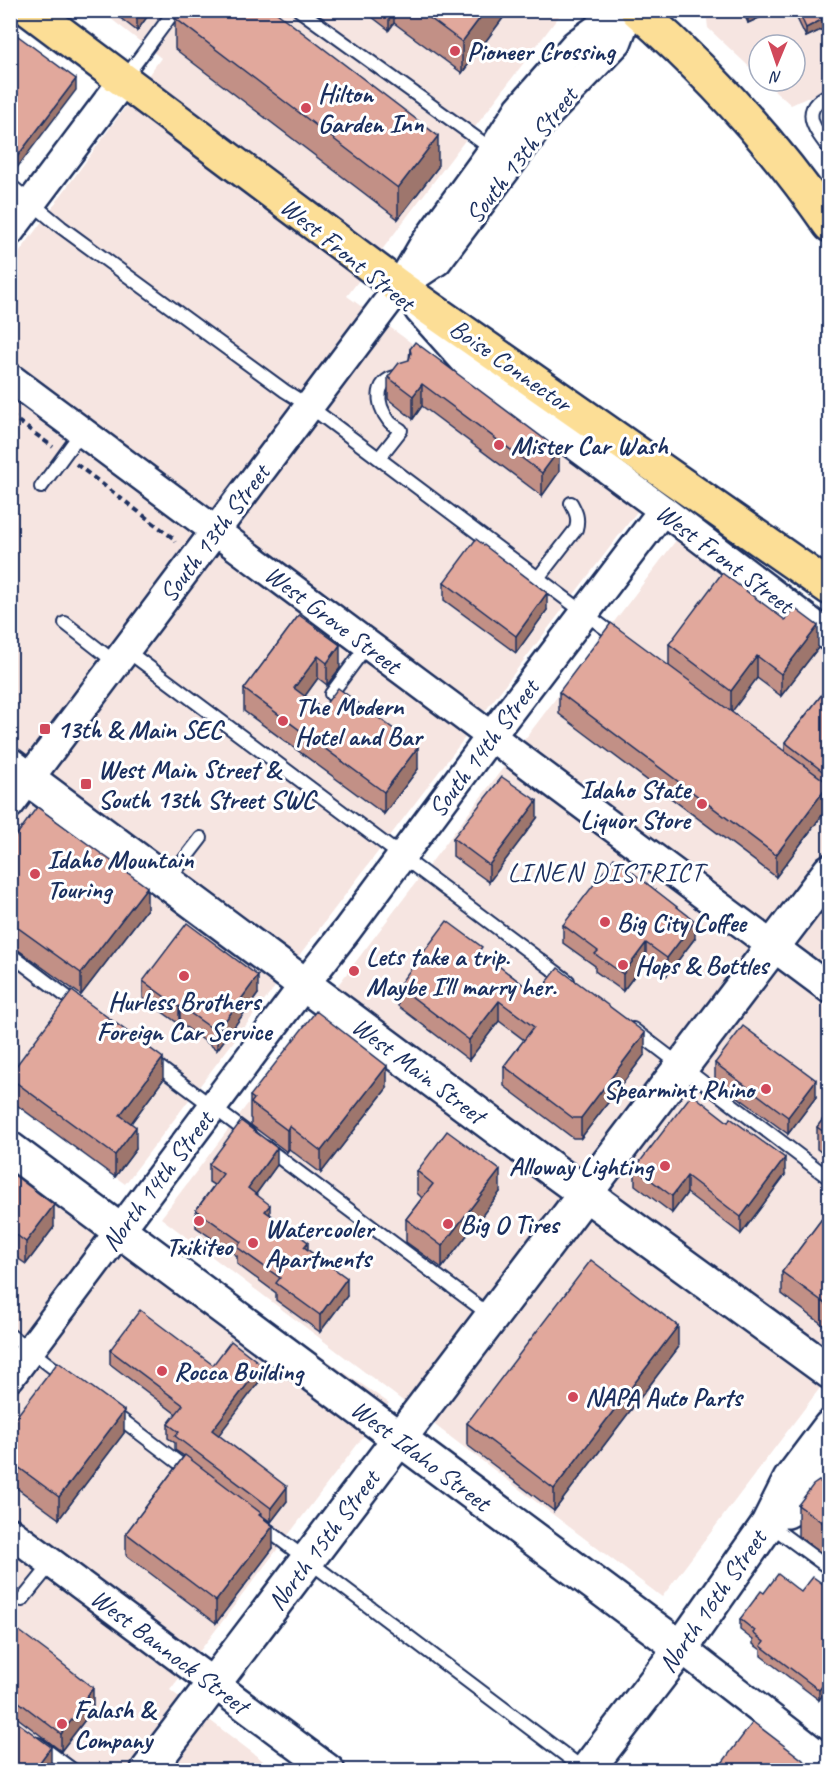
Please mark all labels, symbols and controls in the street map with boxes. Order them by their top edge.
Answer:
north arrow [747,33,807,93]
place label: Pioneer Crossing [467,35,617,68]
marker: Pioneer Crossing [448,44,462,58]
text: N [768,67,782,87]
place label: Hilton Garden Inn [318,77,424,140]
street label: South 13th Street [458,79,586,230]
marker: Hilton Garden Inn [299,101,313,115]
street label: West Front Street [274,190,424,320]
street label: Boise Connector [443,311,580,421]
place label: Mister Car Wash [511,429,669,462]
marker: Mister Car Wash [492,438,506,452]
street label: South 13th Street [152,456,278,609]
street label: West Front Street [649,496,802,622]
street label: West Grove Street [258,558,409,683]
street label: South 14th Street [421,671,547,824]
place label: The Modern Hotel and Bar [295,690,424,753]
place label: 13th & Main SEC [57,713,225,746]
marker: The Modern Hotel and Bar [276,714,290,728]
marker: 13th & Main SEC [38,722,52,736]
place label: West Main Street & South 13th Street SWC [98,753,318,816]
place label: Idaho State Liquor Store [580,773,692,836]
marker: West Main Street & South 13th Street SWC [79,777,93,791]
marker: Idaho State Liquor Store [695,797,709,811]
place label: Idaho Mountain Touring [47,843,194,906]
district label: LINEN DISTRICT [507,855,709,889]
marker: Idaho Mountain Touring [28,867,42,881]
place label: Big City Coffee [617,906,748,939]
marker: Big City Coffee [598,915,612,929]
place label: Lets take a trip. Maybe I'll marry her. [366,940,557,1003]
place label: Hops & Bottles [635,949,771,982]
marker: Hops & Bottles [616,958,630,972]
marker: Lets take a trip. Maybe I'll marry her. [347,964,361,978]
marker: Hurless Brothers Foreign Car Service [177,969,191,983]
place label: Hurless Brothers Foreign Car Service [97,985,273,1048]
street label: West Main Street [345,1009,495,1133]
place label: Spearmint Rhino [603,1073,757,1106]
marker: Spearmint Rhino [759,1082,773,1096]
street label: North 14th Street [94,1103,222,1258]
place label: Alloway Lighting [509,1150,656,1183]
marker: Alloway Lighting [658,1159,672,1173]
place label: Big O Tires [460,1208,561,1241]
place label: Watercooler Apartments [265,1212,376,1275]
marker: Txikiteo [192,1214,206,1228]
marker: Big O Tires [441,1217,455,1231]
place label: Txikiteo [166,1230,234,1263]
marker: Watercooler Apartments [246,1236,260,1250]
place label: Rocca Building [174,1355,305,1388]
marker: Rocca Building [155,1364,169,1378]
place label: NAPA Auto Parts [585,1381,744,1414]
marker: NAPA Auto Parts [566,1390,580,1404]
street label: West Idaho Street [345,1392,499,1520]
street label: North 15th Street [260,1462,388,1617]
street label: North 16th Street [651,1521,775,1679]
street label: West Bannock Street [84,1581,258,1724]
place label: Falash & Company [74,1693,158,1756]
marker: Falash & Company [55,1717,69,1731]

